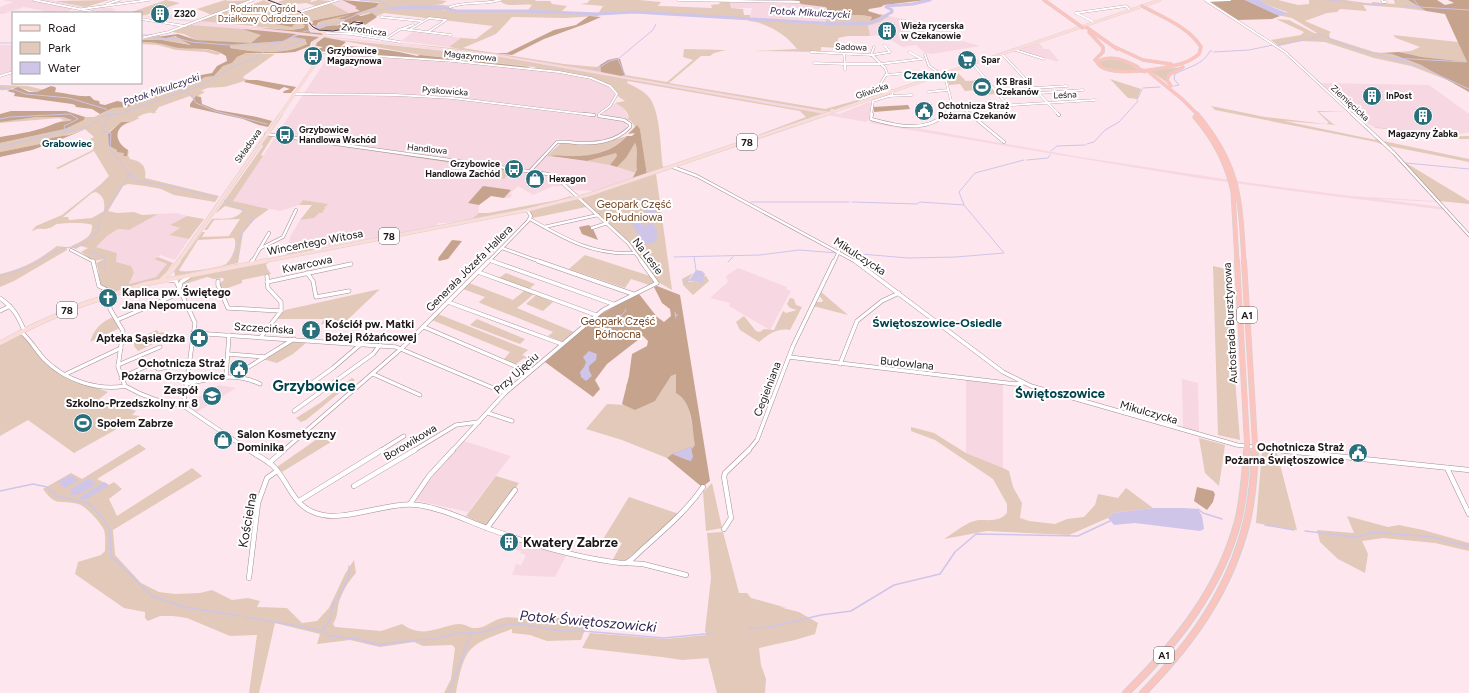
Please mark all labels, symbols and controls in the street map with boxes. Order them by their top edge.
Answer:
building icon: Z320 [149,3,171,25]
park label: Rodzinny Ogród Działkowy Odrodzenie [218,3,308,24]
water label: Potok Mikulczycki [770,4,851,21]
place label: Z320 [174,8,196,19]
legend [12,12,142,84]
building icon: Wieża rycerska w Czekanowie [876,20,898,42]
place label: Wieża rycerska w Czekanowie [901,20,964,41]
text: Road [48,21,76,35]
street label: Zwrotnicza [341,21,388,38]
street label: Sadowa [835,40,868,53]
text: Park [48,41,71,55]
bus stop icon: Grzybowice Magazynowa [302,45,324,67]
place label: Grzybowice Magazynowa [327,45,382,66]
street label: Magazynowa [443,48,497,63]
supermarket icon: Spar [956,49,978,71]
place label: Spar [981,54,1001,65]
text: Water [48,61,80,75]
district label: Czekanów [904,69,957,82]
water label: Potok Mikulczycki [121,70,202,109]
sports icon: KS Brasil Czekanów [971,76,993,98]
place label: KS Brasil Czekanów [996,76,1039,97]
street label: Gliwicka [854,80,890,101]
street label: Ziemięcicka [1329,82,1372,123]
street label: Pyskowicka [422,83,469,98]
building icon: InPost [1361,85,1383,107]
street label: Leśna [1053,88,1077,101]
place label: InPost [1386,90,1412,101]
public building icon: Ochotnicza Straż Pożarna Czekanów [913,100,935,122]
place label: Ochotnicza Straż Pożarna Czekanów [938,100,1016,121]
building icon: Magazyny Żabka [1412,105,1434,127]
bus stop icon: Grzybowice Handlowa Wschód [274,124,296,146]
place label: Grzybowice Handlowa Wschód [299,124,376,145]
street label: Składowa [232,126,263,165]
place label: Magazyny Żabka [1388,127,1458,139]
road number: 78 [737,134,757,150]
district label: Grabowiec [42,137,93,150]
street label: Handlowa [406,141,448,156]
place label: Grzybowice Handlowa Zachód [425,158,500,179]
bus stop icon: Grzybowice Handlowa Zachód [503,158,525,180]
shop icon: Hexagon [524,168,546,190]
place label: Hexagon [549,173,586,184]
park label: Geopark Część Południowa [596,198,672,224]
street label: Generała Józefa Hallera [423,222,515,314]
street label: Wincentego Witosa [266,227,364,258]
road number: 78 [379,228,399,244]
street label: Mikulczycka [831,235,888,278]
street label: Na Lesie [630,236,666,277]
street label: Kwarcowa [281,253,333,276]
street label: Autostrada Bursztynowa [1221,262,1240,384]
place label: Kaplica pw. Świętego Jana Nepomucena [122,285,231,312]
church icon: Kaplica pw. Świętego Jana Nepomucena [97,287,119,309]
road number: 78 [57,302,77,318]
road number: A1 [1237,307,1257,323]
park label: Geopark Część Północna [580,315,656,341]
district label: Świętoszowice-Osiedle [872,316,1002,330]
place label: Kościół pw. Matki Bożej Różańcowej [325,318,417,344]
church icon: Kościół pw. Matki Bożej Różańcowej [300,319,322,341]
street label: Szczecińska [234,320,294,337]
pharmacy icon: Apteka Sąsiedzka [188,327,210,349]
place label: Apteka Sąsiedzka [96,332,185,345]
street label: Przy Ujęciu [491,350,541,397]
street label: Budowlana [879,354,934,373]
place label: Ochotnicza Straż Pożarna Grzybowice [121,357,225,383]
public building icon: Ochotnicza Straż Pożarna Grzybowice [228,358,250,380]
street label: Cegielniana [751,360,784,418]
district label: Grzybowice [273,377,356,395]
place label: Zespół Szkolno-Przedszkolny nr 8 [66,384,199,410]
school or university icon: Zespół Szkolno-Przedszkolny nr 8 [201,385,223,407]
district label: Świętoszowice [1015,386,1105,401]
street label: Mikulczycka [1118,398,1179,427]
sports icon: Społem Zabrze [72,412,94,434]
place label: Społem Zabrze [97,417,173,430]
street label: Borowikowa [381,421,439,463]
place label: Salon Kosmetyczny Dominika [237,428,337,454]
shop icon: Salon Kosmetyczny Dominika [212,429,234,451]
place label: Ochotnicza Straż Pożarna Świętoszowice [1225,441,1344,467]
public building icon: Ochotnicza Straż Pożarna Świętoszowice [1347,442,1369,464]
street label: Kościelna [235,492,260,549]
building icon: Kwatery Zabrze [498,531,520,553]
place label: Kwatery Zabrze [523,535,618,550]
water label: Potok Świętoszowicki [519,607,658,636]
road number: A1 [1154,647,1174,663]

